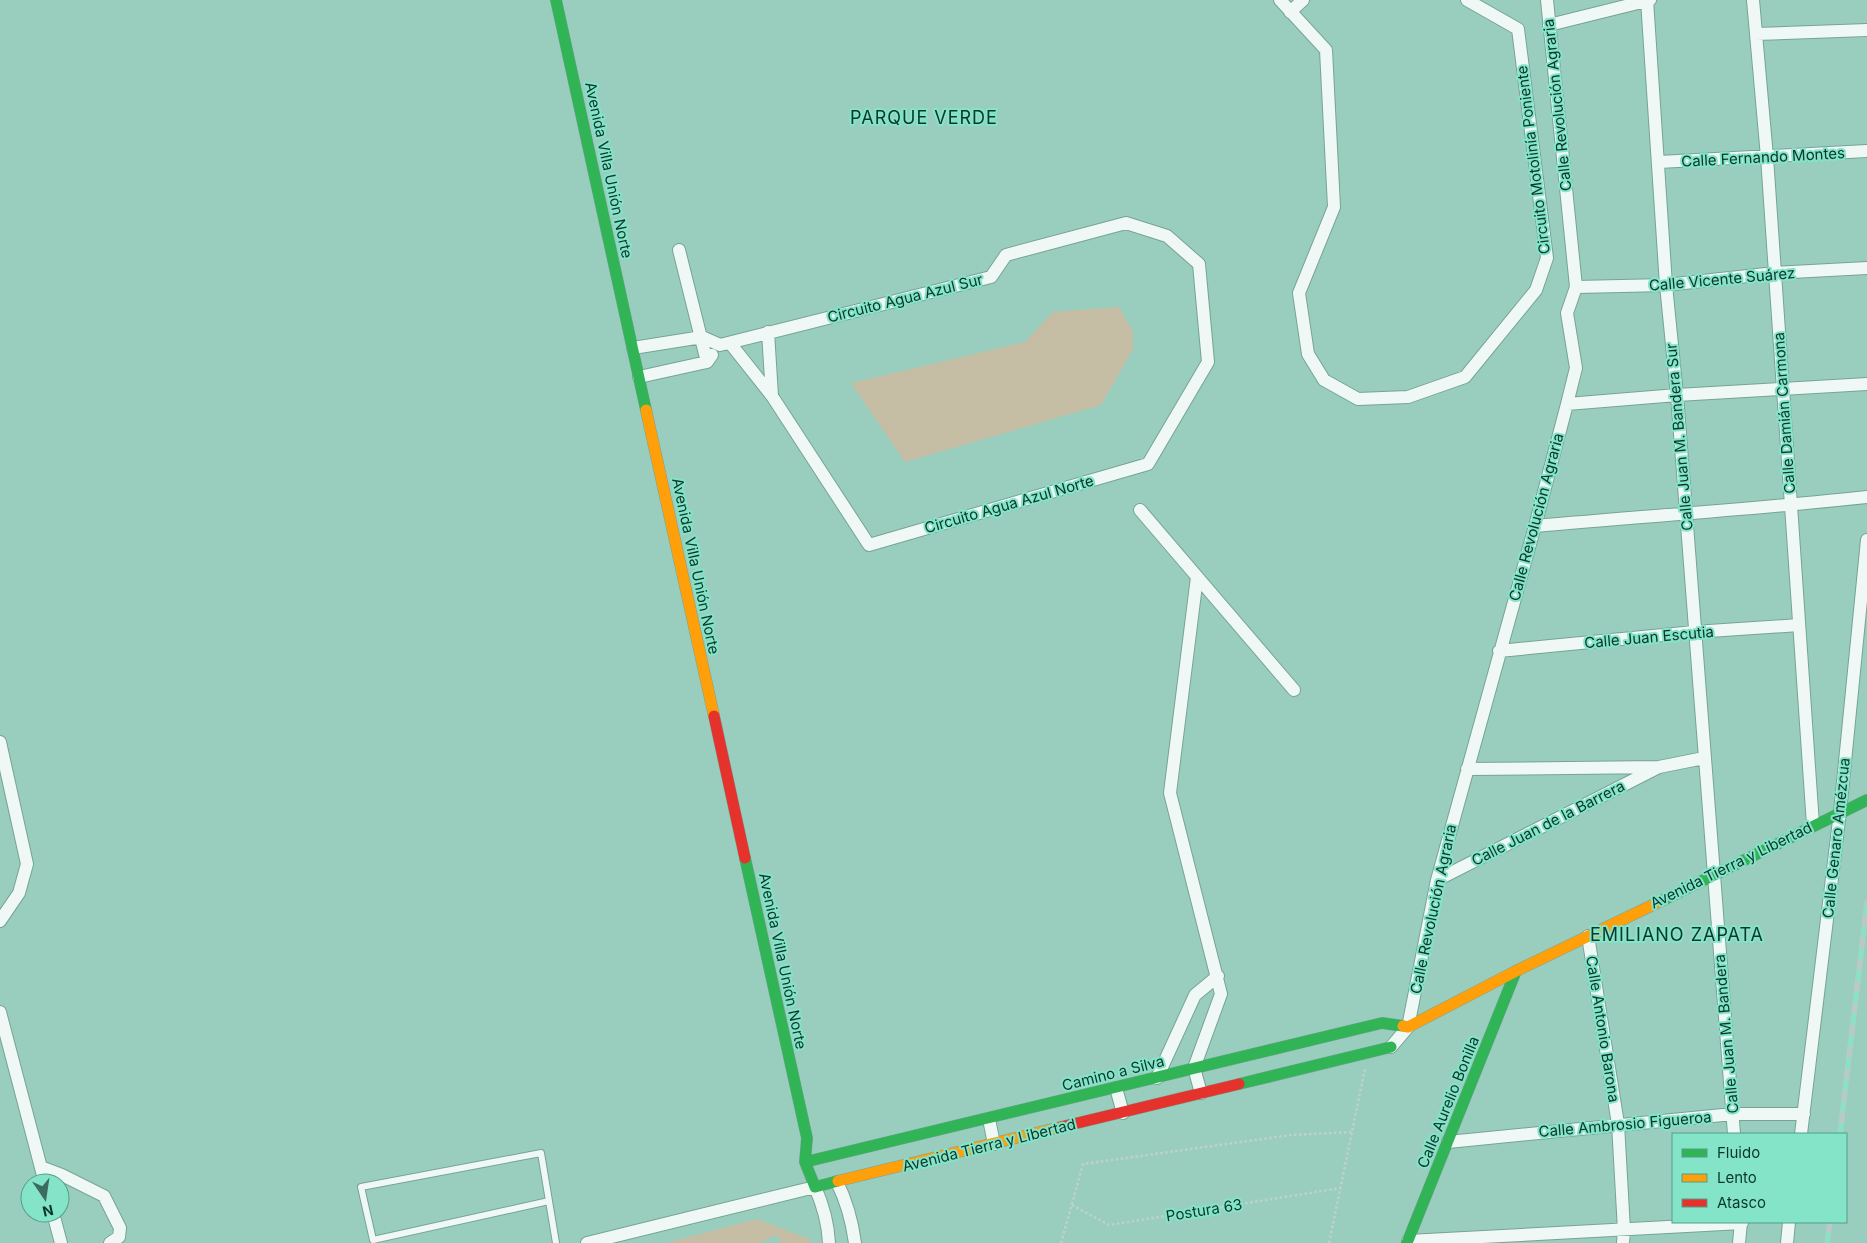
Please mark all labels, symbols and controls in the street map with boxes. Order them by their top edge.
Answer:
street label: Calle Revolución Agraria [1539,18,1575,192]
street label: Circuito Motolinía Poniente [1512,65,1554,255]
street label: Avenida Villa Unión Norte [581,80,637,260]
district label: PARQUE VERDE [850,107,998,128]
street label: Calle Fernando Montes [1681,143,1845,171]
street label: Calle Vicente Suárez [1648,263,1796,295]
street label: Circuito Agua Azul Sur [825,269,985,327]
street label: Calle Damián Carmona [1769,332,1799,494]
street label: Calle Juan M. Bandera Sur [1661,342,1697,532]
street label: Calle Revolución Agraria [1504,431,1568,603]
street label: Circuito Agua Azul Norte [922,471,1096,537]
street label: Avenida Villa Unión Norte [668,476,724,656]
street label: Calle Juan Escutia [1583,622,1715,652]
street label: Calle Genaro Amézcua [1818,757,1854,919]
street label: Calle Juan de la Barrera [1468,776,1628,870]
street label: Avenida Tierra y Libertad [1647,817,1815,913]
street label: Calle Revolución Agraria [1406,822,1460,996]
street label: Avenida Villa Unión Norte [755,871,811,1051]
district label: EMILIANO ZAPATA [1590,924,1764,945]
street label: Calle Antonio Barona [1582,954,1624,1104]
street label: Calle Juan M. Bandera [1710,954,1742,1114]
street label: Calle Aurelio Bonilla [1413,1033,1483,1171]
street label: Camino a Silva [1060,1051,1166,1095]
street label: Calle Ambrosio Figueroa [1538,1107,1712,1141]
street label: Avenida Tierra y Libertad [900,1114,1078,1176]
legend [1672,1133,1847,1223]
text: Fluido [1717,1143,1760,1162]
text: Lento [1717,1168,1757,1187]
north arrow [20,1173,70,1223]
text: Atasco [1717,1193,1766,1212]
street label: Postura 63 [1164,1195,1244,1225]
text: N [41,1202,55,1221]

